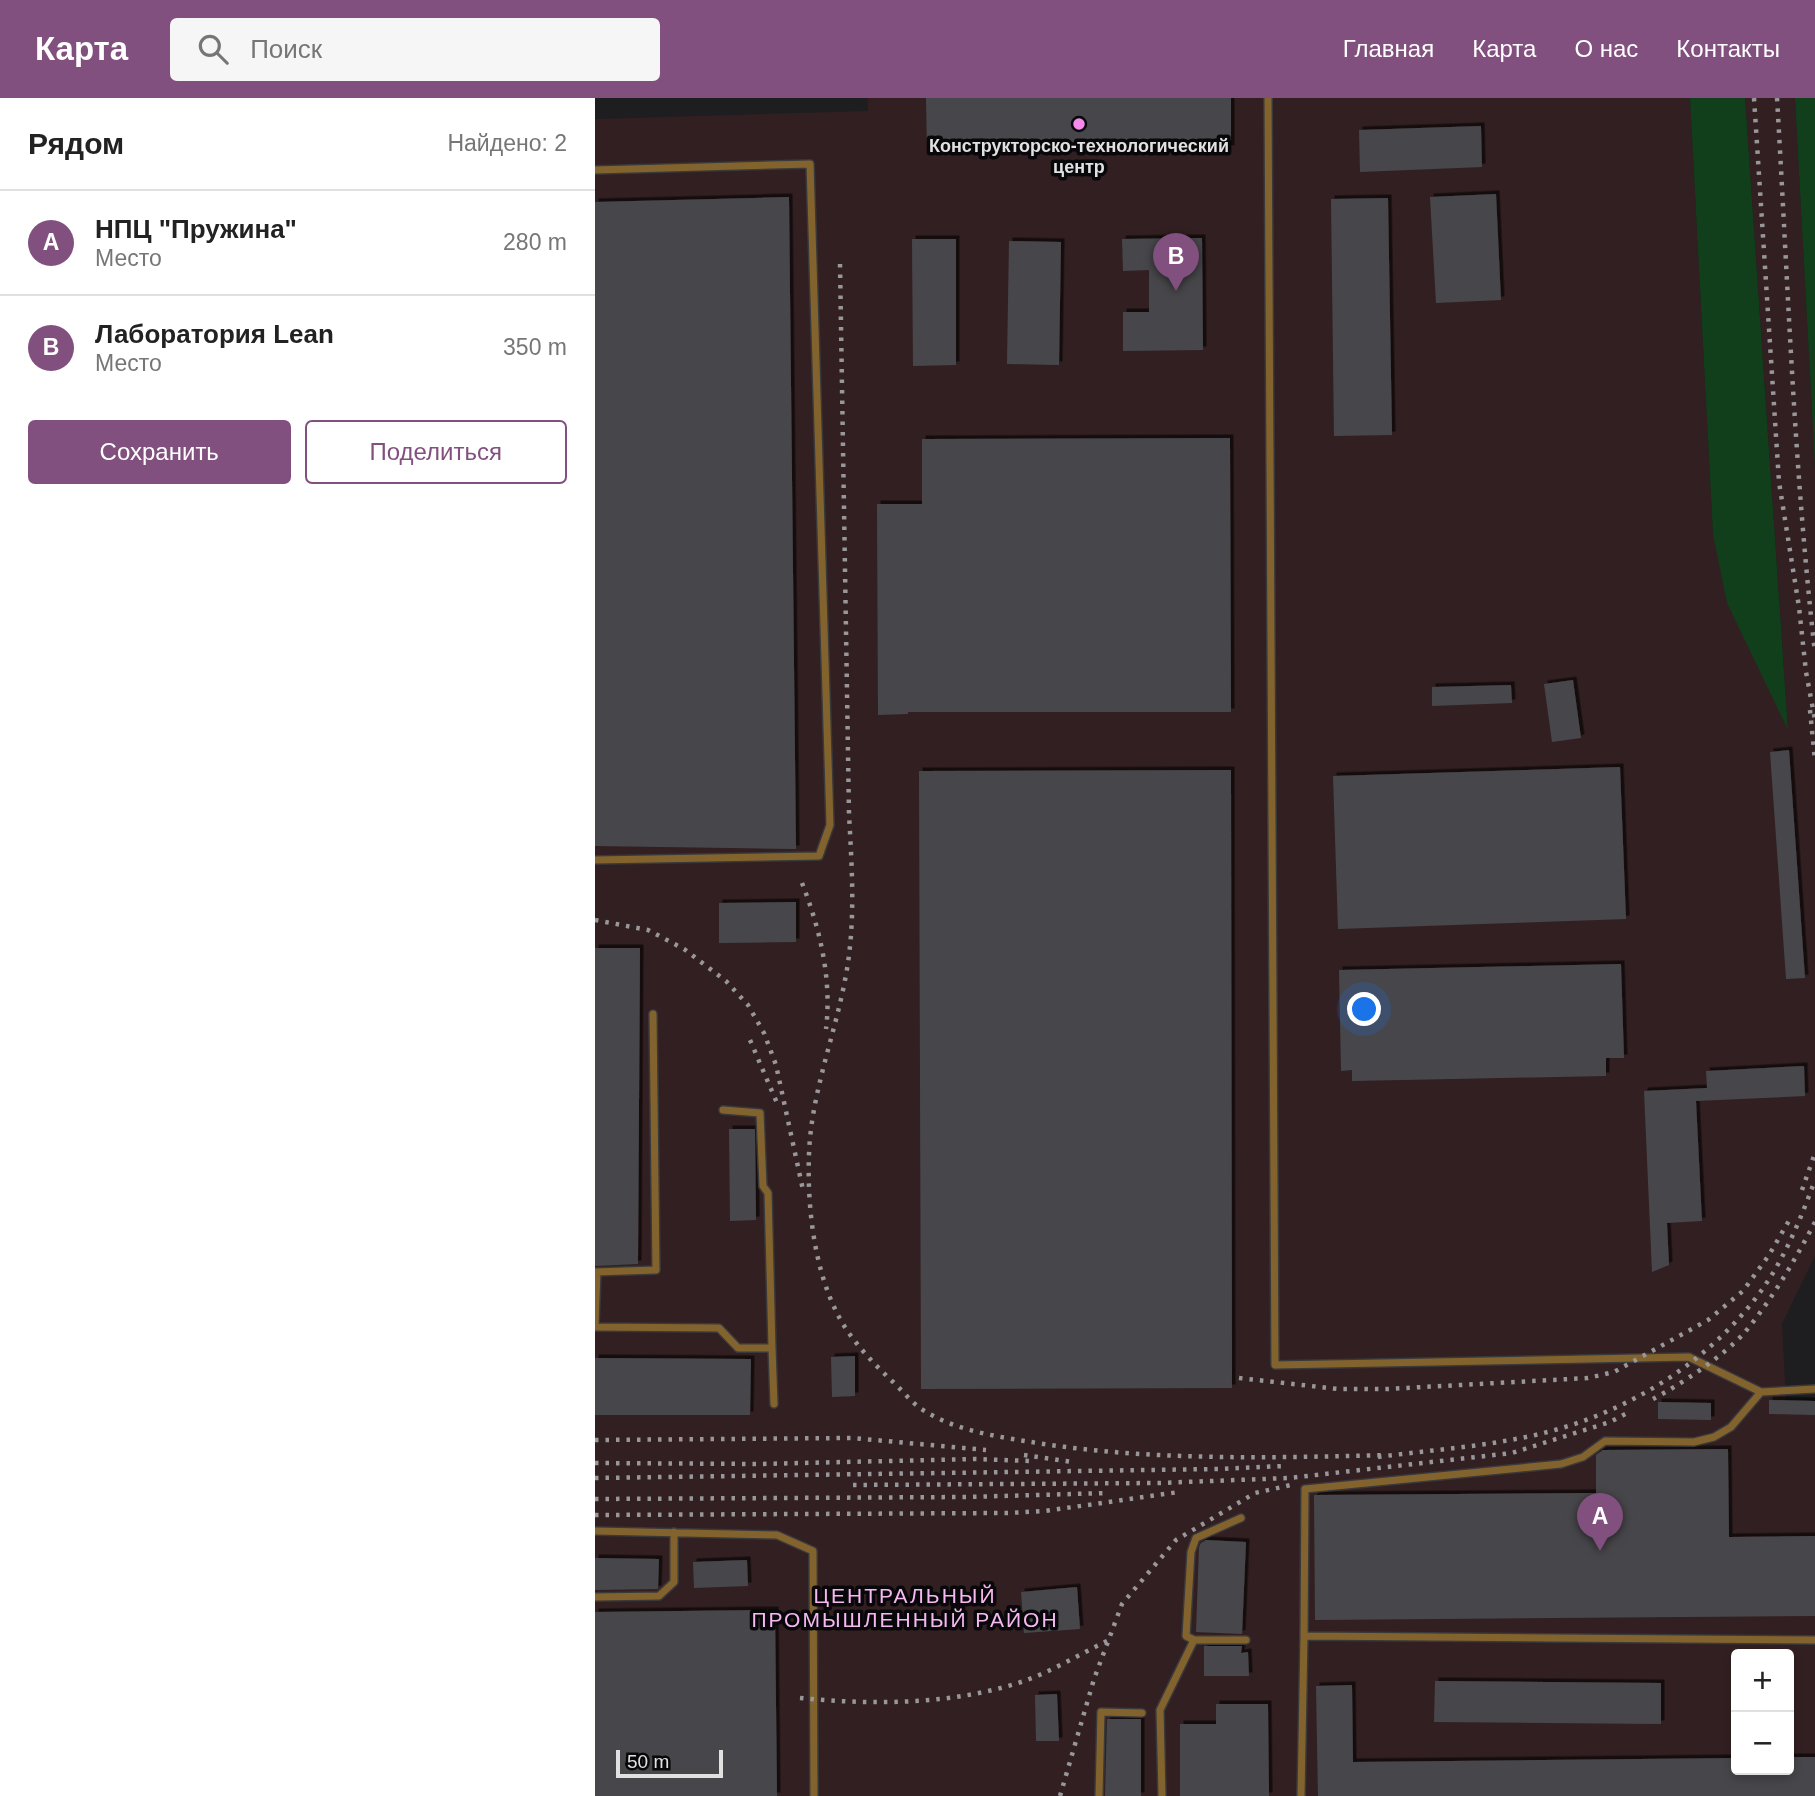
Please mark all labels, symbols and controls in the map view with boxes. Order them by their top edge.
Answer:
search box [170,18,660,81]
text: Карта [35,30,128,67]
icon: search [194,30,232,68]
text: Поиск [250,34,322,64]
text: Главная [1343,35,1434,62]
text: Карта [1472,35,1536,62]
text: О нас [1574,35,1638,62]
text: Контакты [1676,35,1780,62]
marker: Конструкторско-технологический центр [1071,116,1087,132]
text: Рядом [28,127,124,160]
text: Найдено: 2 [447,130,567,156]
place label: Конструкторско-технологический центр [929,136,1229,177]
text: НПЦ "Пружина" [95,214,297,244]
text: A [43,229,59,255]
text: 280 m [503,229,567,255]
pin: B [1153,233,1199,291]
text: Место [95,245,162,271]
text: Лаборатория Lean [95,319,334,349]
text: B [43,334,59,360]
text: 350 m [503,334,567,360]
text: Место [95,350,162,376]
button: Сохранить [28,420,291,484]
button: Поделиться [305,420,567,484]
your location [1347,992,1381,1026]
pin: A [1577,1493,1623,1551]
district label: ЦЕНТРАЛЬНЫЙ ПРОМЫШЛЕННЫЙ РАЙОН [751,1584,1059,1631]
map controls [1731,1649,1794,1775]
button: + [1731,1649,1794,1712]
button: − [1731,1712,1794,1775]
scale bar [616,1747,723,1779]
text: 50 m [627,1751,669,1772]

